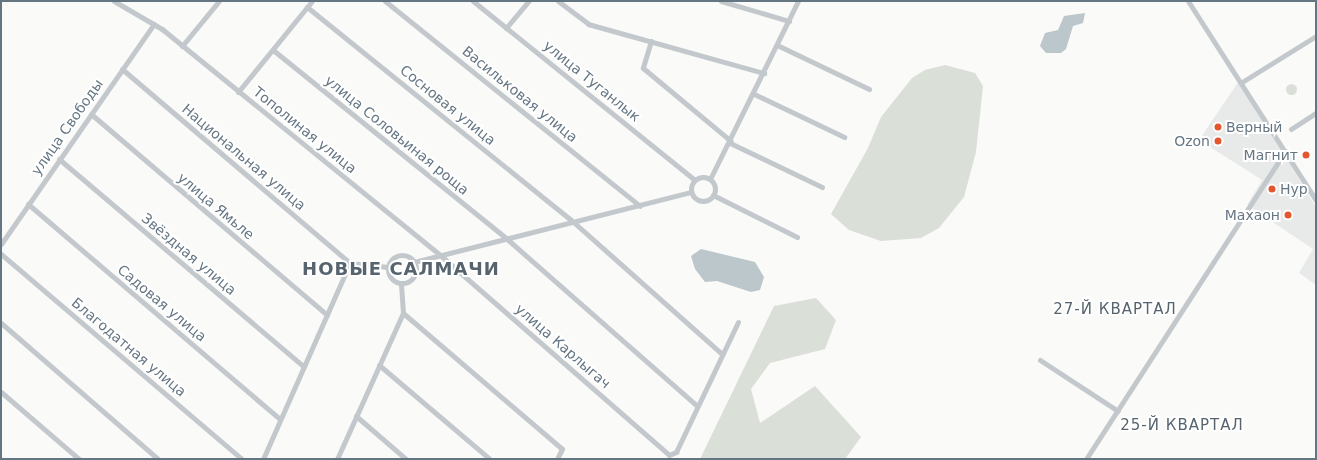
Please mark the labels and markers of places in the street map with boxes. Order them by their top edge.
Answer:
place label: Верный [1226,119,1282,135]
marker: Верный [1213,122,1223,132]
place label: Ozon [1174,133,1210,149]
marker: Ozon [1213,136,1223,146]
place label: Магнит [1244,147,1298,163]
marker: Магнит [1301,150,1311,160]
place label: Нур [1280,181,1308,197]
marker: Нур [1267,184,1277,194]
place label: Махаон [1225,207,1280,223]
marker: Махаон [1283,210,1293,220]

